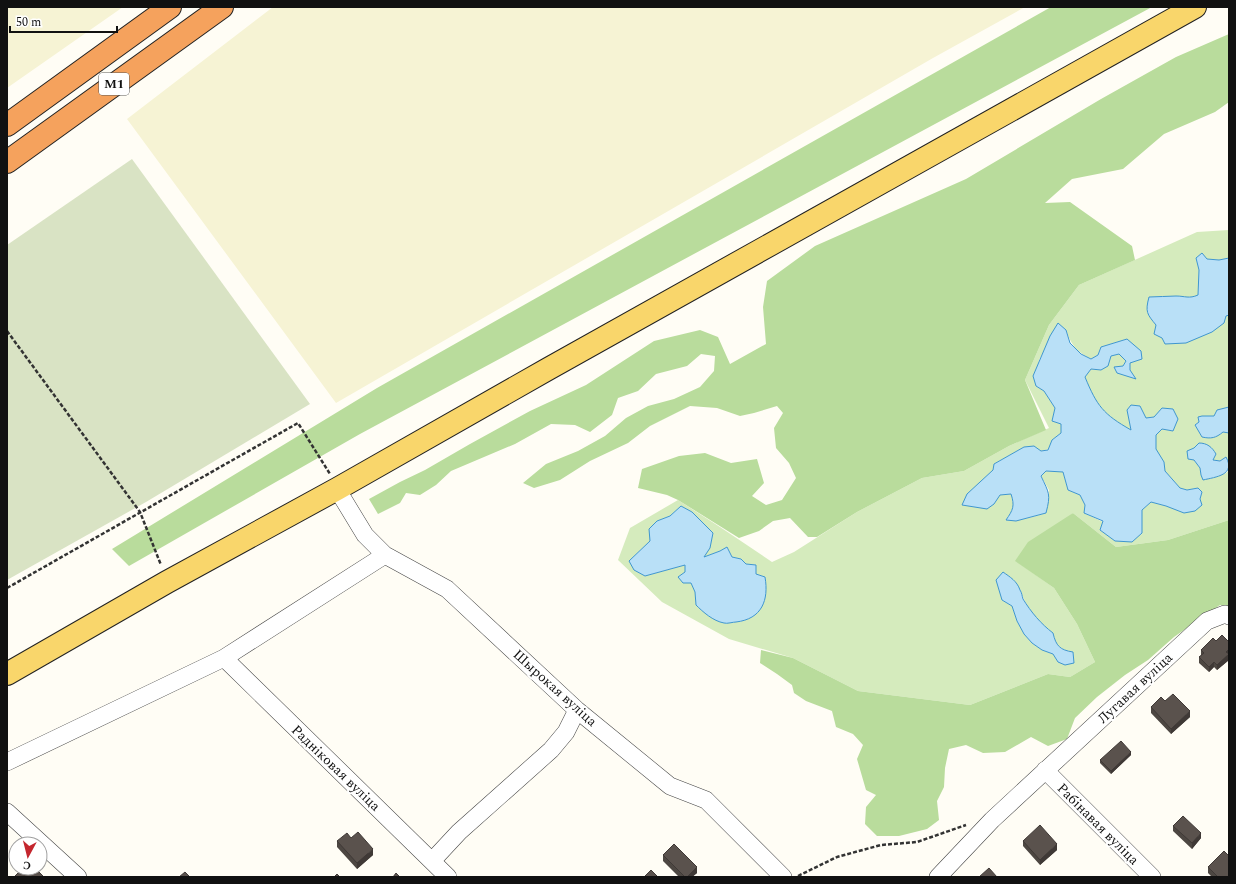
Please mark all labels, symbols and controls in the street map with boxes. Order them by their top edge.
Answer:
scale bar [10,8,117,34]
text: 50 m [16,13,41,32]
road number: М1 [99,73,129,95]
street label: Шырокая вуліца [508,644,602,732]
street label: Лугавая вуліца [1093,647,1177,728]
street label: Радніковая вуліца [287,720,385,816]
street label: Рабінавая вуліца [1052,778,1144,870]
north arrow [8,836,48,876]
text: С [22,856,32,874]

